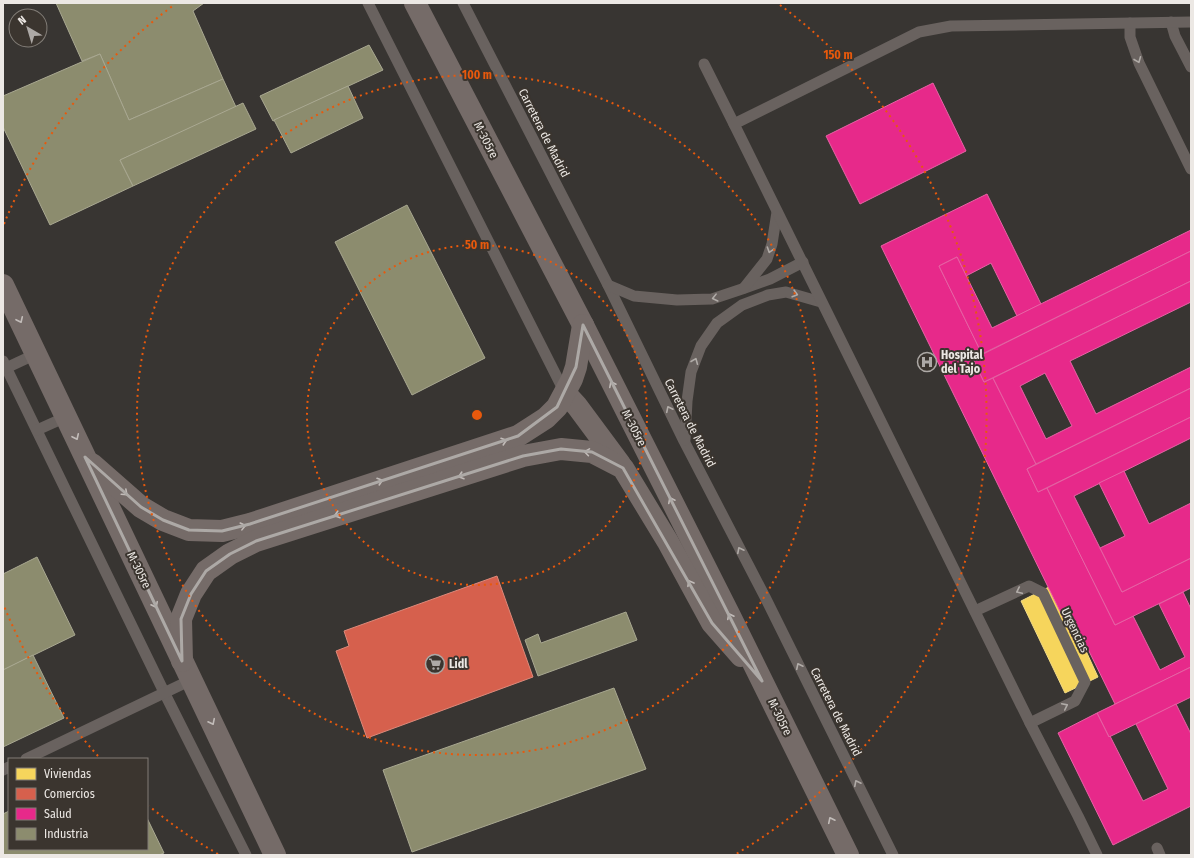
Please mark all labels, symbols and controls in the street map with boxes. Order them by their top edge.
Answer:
north arrow [8,8,48,48]
text: N [16,13,29,28]
text: 150 m [823,48,853,62]
one-way arrow [1134,57,1142,64]
text: 100 m [462,68,492,82]
street label: Carretera de Madrid [516,86,572,180]
street label: M-305re [471,119,501,161]
text: 50 m [465,238,489,252]
one-way arrow [766,246,775,253]
one-way arrow [791,289,798,298]
one-way arrow [712,293,719,302]
one-way arrow [15,316,23,323]
place label: Hospital del Tajo [941,348,983,376]
hospital icon: Hospital del Tajo [916,351,938,373]
one-way arrow [690,358,698,366]
street label: Carretera de Madrid [662,376,718,470]
one-way arrow [609,380,617,388]
one-way arrow [666,406,674,414]
street label: M-305re [619,407,649,449]
centre of rings [470,408,484,422]
one-way arrow [71,433,79,441]
one-way arrow [500,437,507,446]
one-way arrow [584,448,590,457]
one-way arrow [458,471,465,480]
one-way arrow [377,477,384,486]
one-way arrow [120,488,127,495]
one-way arrow [668,497,675,504]
one-way arrow [334,510,341,519]
one-way arrow [240,522,246,530]
one-way arrow [738,547,745,554]
street label: M-305re [124,549,154,591]
one-way arrow [687,579,694,587]
one-way arrow [1015,586,1023,594]
one-way arrow [151,601,158,609]
street label: Urgencias [1058,605,1092,655]
one-way arrow [727,612,734,620]
supermarket icon: Lidl [424,653,446,675]
place label: Lidl [449,657,468,671]
one-way arrow [796,663,804,671]
street label: Carretera de Madrid [808,665,864,759]
street label: M-305re [765,696,795,738]
one-way arrow [1061,703,1068,710]
one-way arrow [207,718,215,726]
legend [8,758,148,850]
text: Viviendas [44,767,91,781]
one-way arrow [854,779,862,787]
text: Comercios [44,787,95,801]
text: Salud [44,807,72,821]
one-way arrow [828,817,836,824]
text: Industria [44,827,88,841]

